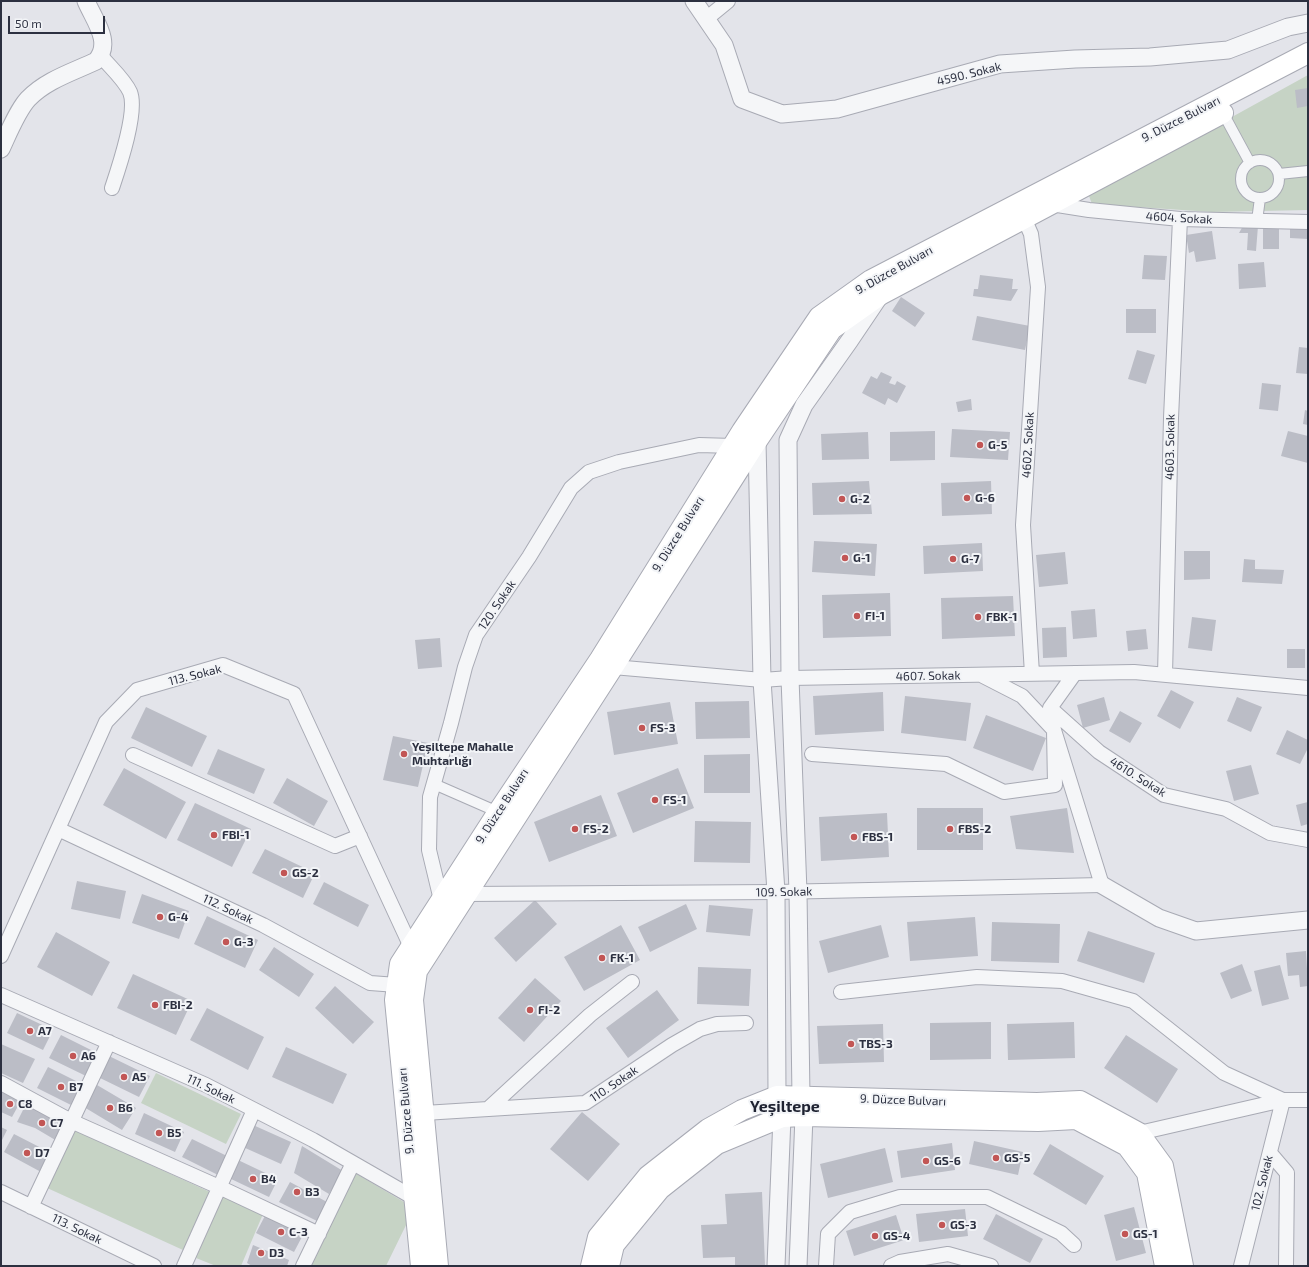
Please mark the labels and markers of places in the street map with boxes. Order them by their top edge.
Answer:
place label: G-5 [988,438,1007,452]
marker: G-5 [975,440,985,450]
place label: G-6 [975,491,995,505]
place label: G-2 [850,492,870,506]
marker: G-6 [962,493,972,503]
marker: G-2 [837,494,847,504]
place label: G-1 [853,551,871,565]
place label: G-7 [961,552,980,566]
marker: G-1 [840,553,850,563]
marker: G-7 [948,554,958,564]
place label: FI-1 [865,609,885,623]
place label: FBK-1 [986,610,1017,624]
marker: FI-1 [852,611,862,621]
marker: FBK-1 [973,612,983,622]
place label: FS-3 [650,721,675,735]
marker: FS-3 [637,723,647,733]
place label: Yeşiltepe Mahalle Muhtarlığı [412,740,513,768]
marker: Yeşiltepe Mahalle Muhtarlığı [399,749,409,759]
place label: FS-1 [663,793,686,807]
marker: FS-1 [650,795,660,805]
place label: FS-2 [583,822,609,836]
place label: FBS-2 [958,822,991,836]
marker: FS-2 [570,824,580,834]
marker: FBS-2 [945,824,955,834]
place label: FBI-1 [222,828,250,842]
marker: FBI-1 [209,830,219,840]
place label: FBS-1 [862,830,893,844]
marker: FBS-1 [849,832,859,842]
place label: GS-2 [292,866,319,880]
marker: GS-2 [279,868,289,878]
place label: G-4 [168,910,188,924]
marker: G-4 [155,912,165,922]
place label: G-3 [234,935,254,949]
marker: G-3 [221,937,231,947]
place label: FK-1 [610,951,634,965]
marker: FK-1 [597,953,607,963]
place label: FBI-2 [163,998,193,1012]
marker: FBI-2 [150,1000,160,1010]
place label: FI-2 [538,1003,560,1017]
marker: FI-2 [525,1005,535,1015]
place label: A7 [38,1024,52,1038]
marker: A7 [25,1026,35,1036]
place label: TBS-3 [859,1037,893,1051]
marker: TBS-3 [846,1039,856,1049]
place label: A6 [81,1049,96,1063]
marker: A6 [68,1051,78,1061]
place label: A5 [132,1070,146,1084]
marker: A5 [119,1072,129,1082]
place label: B7 [69,1080,83,1094]
marker: B7 [56,1082,66,1092]
place label: C8 [18,1097,33,1111]
marker: C8 [5,1099,15,1109]
place label: B6 [118,1101,133,1115]
marker: B6 [105,1103,115,1113]
place label: C7 [50,1116,63,1130]
marker: C7 [37,1118,47,1128]
place label: B5 [167,1126,181,1140]
marker: B5 [154,1128,164,1138]
place label: D7 [35,1146,50,1160]
marker: D7 [22,1148,32,1158]
place label: GS-5 [1004,1151,1030,1165]
marker: GS-5 [991,1153,1001,1163]
place label: GS-6 [934,1154,961,1168]
marker: GS-6 [921,1156,931,1166]
place label: B4 [261,1172,276,1186]
marker: B4 [248,1174,258,1184]
place label: B3 [305,1185,319,1199]
marker: B3 [292,1187,302,1197]
place label: GS-3 [950,1218,977,1232]
marker: GS-3 [937,1220,947,1230]
place label: C-3 [289,1225,308,1239]
marker: C-3 [276,1227,286,1237]
place label: GS-1 [1133,1227,1158,1241]
place label: GS-4 [883,1229,910,1243]
marker: GS-1 [1120,1229,1130,1239]
marker: GS-4 [870,1231,880,1241]
place label: D3 [269,1246,284,1260]
marker: D3 [256,1248,266,1258]

